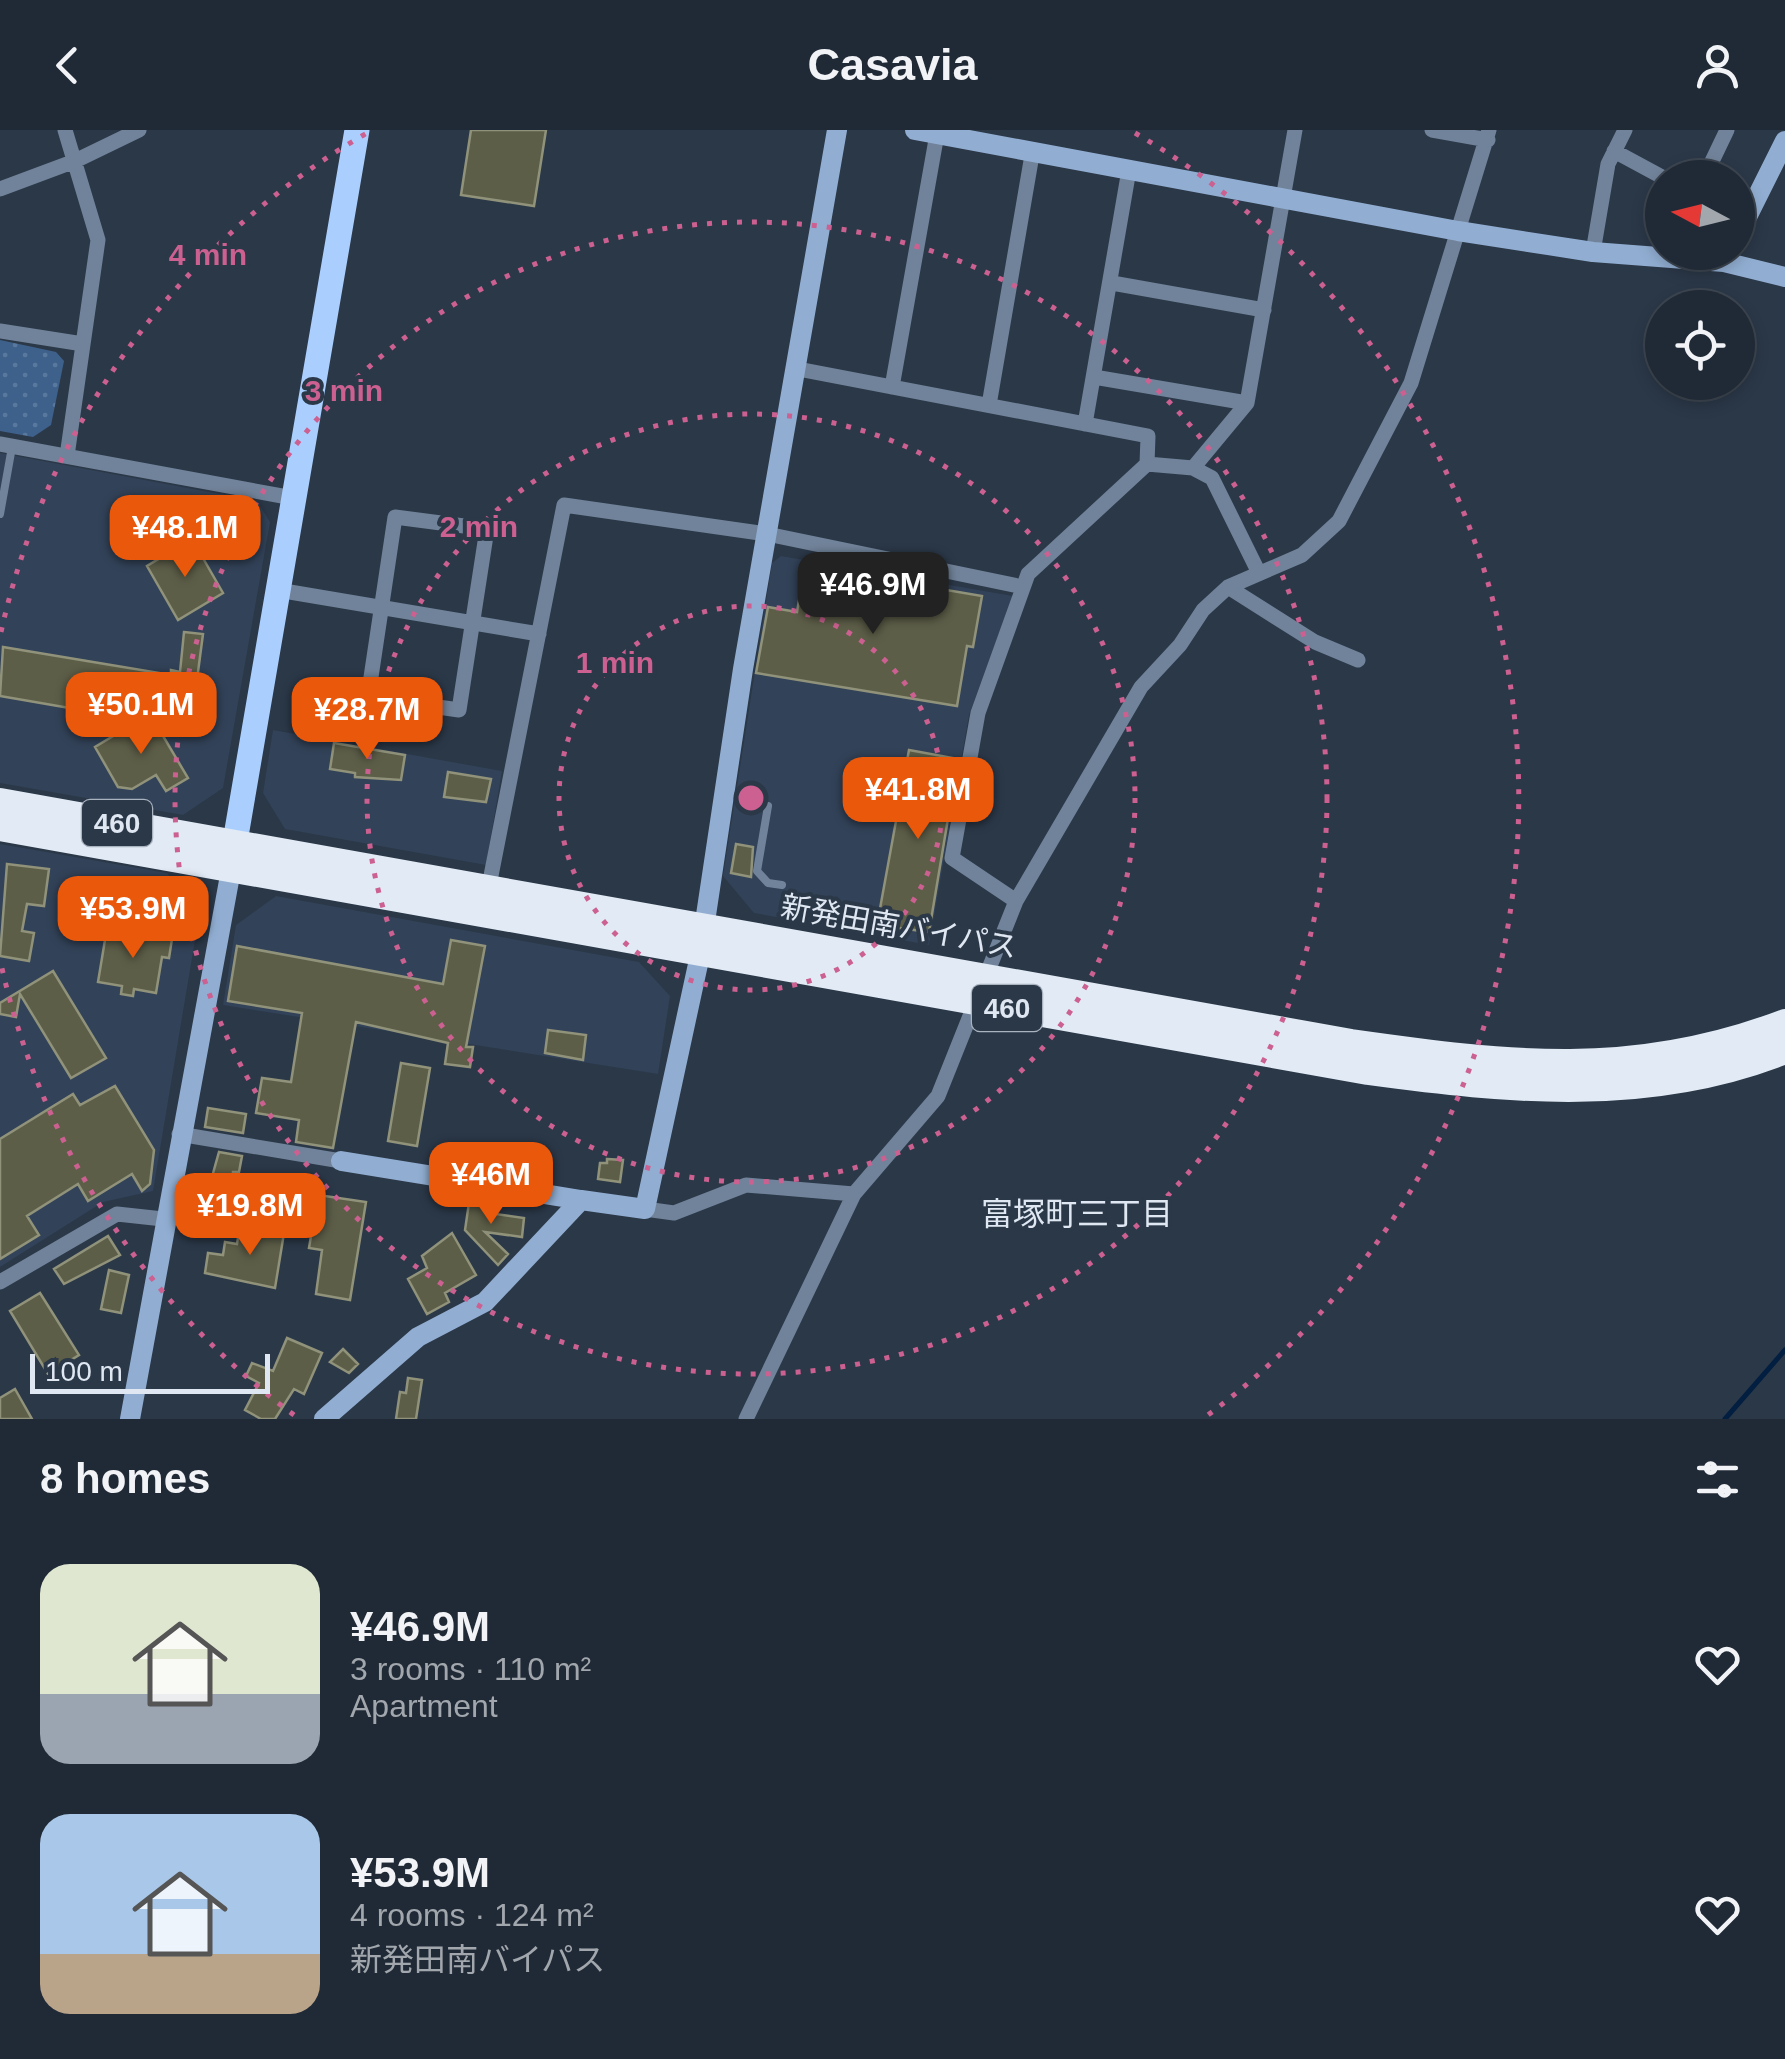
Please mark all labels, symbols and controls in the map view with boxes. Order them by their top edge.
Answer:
icon: back [40,38,95,93]
icon: person [1690,38,1745,93]
text: Casavia [807,39,978,90]
north arrow [1645,160,1755,270]
map controls [1645,160,1755,400]
text: 4 min [169,238,247,271]
button: locate [1645,290,1755,400]
text: 3 min [305,374,383,407]
pin: ¥48.1M [104,495,266,580]
text: ¥48.1M [132,509,238,545]
text: 2 min [440,510,518,543]
pin: ¥46.9M [792,552,954,637]
text: ¥46.9M [820,566,926,602]
text: 1 min [576,646,654,679]
pin: ¥50.1M [60,672,222,757]
pin: ¥28.7M [286,677,448,762]
text: ¥50.1M [88,686,194,722]
text: ¥28.7M [314,691,420,727]
pin: ¥41.8M [837,757,999,842]
text: ¥41.8M [865,771,971,807]
centre of rings [733,780,769,816]
road number: 460 [82,800,152,846]
pin: ¥53.9M [52,876,214,961]
street label: 新発田南バイパス [778,889,1020,964]
text: ¥53.9M [80,890,186,926]
road number: 460 [972,985,1042,1031]
pin: ¥46M [432,1142,550,1227]
text: ¥46M [451,1156,531,1192]
pin: ¥19.8M [169,1173,331,1258]
text: ¥19.8M [197,1187,303,1223]
district label: 富塚町三丁目 [981,1196,1173,1232]
scale bar [30,1349,270,1394]
text: 100 m [45,1356,123,1387]
icon: filters [1690,1452,1745,1507]
text: 8 homes [40,1455,210,1502]
text: ¥46.9M [350,1603,490,1650]
icon: home [120,1604,240,1724]
icon: heart [1690,1637,1745,1692]
text: 3 rooms · 110 m² [350,1651,591,1687]
text: Apartment [350,1688,498,1724]
text: ¥53.9M [350,1849,490,1896]
icon: home [120,1854,240,1974]
icon: heart [1690,1887,1745,1942]
text: 4 rooms · 124 m² [350,1897,594,1933]
text: 新発田南バイパス [350,1942,605,1978]

